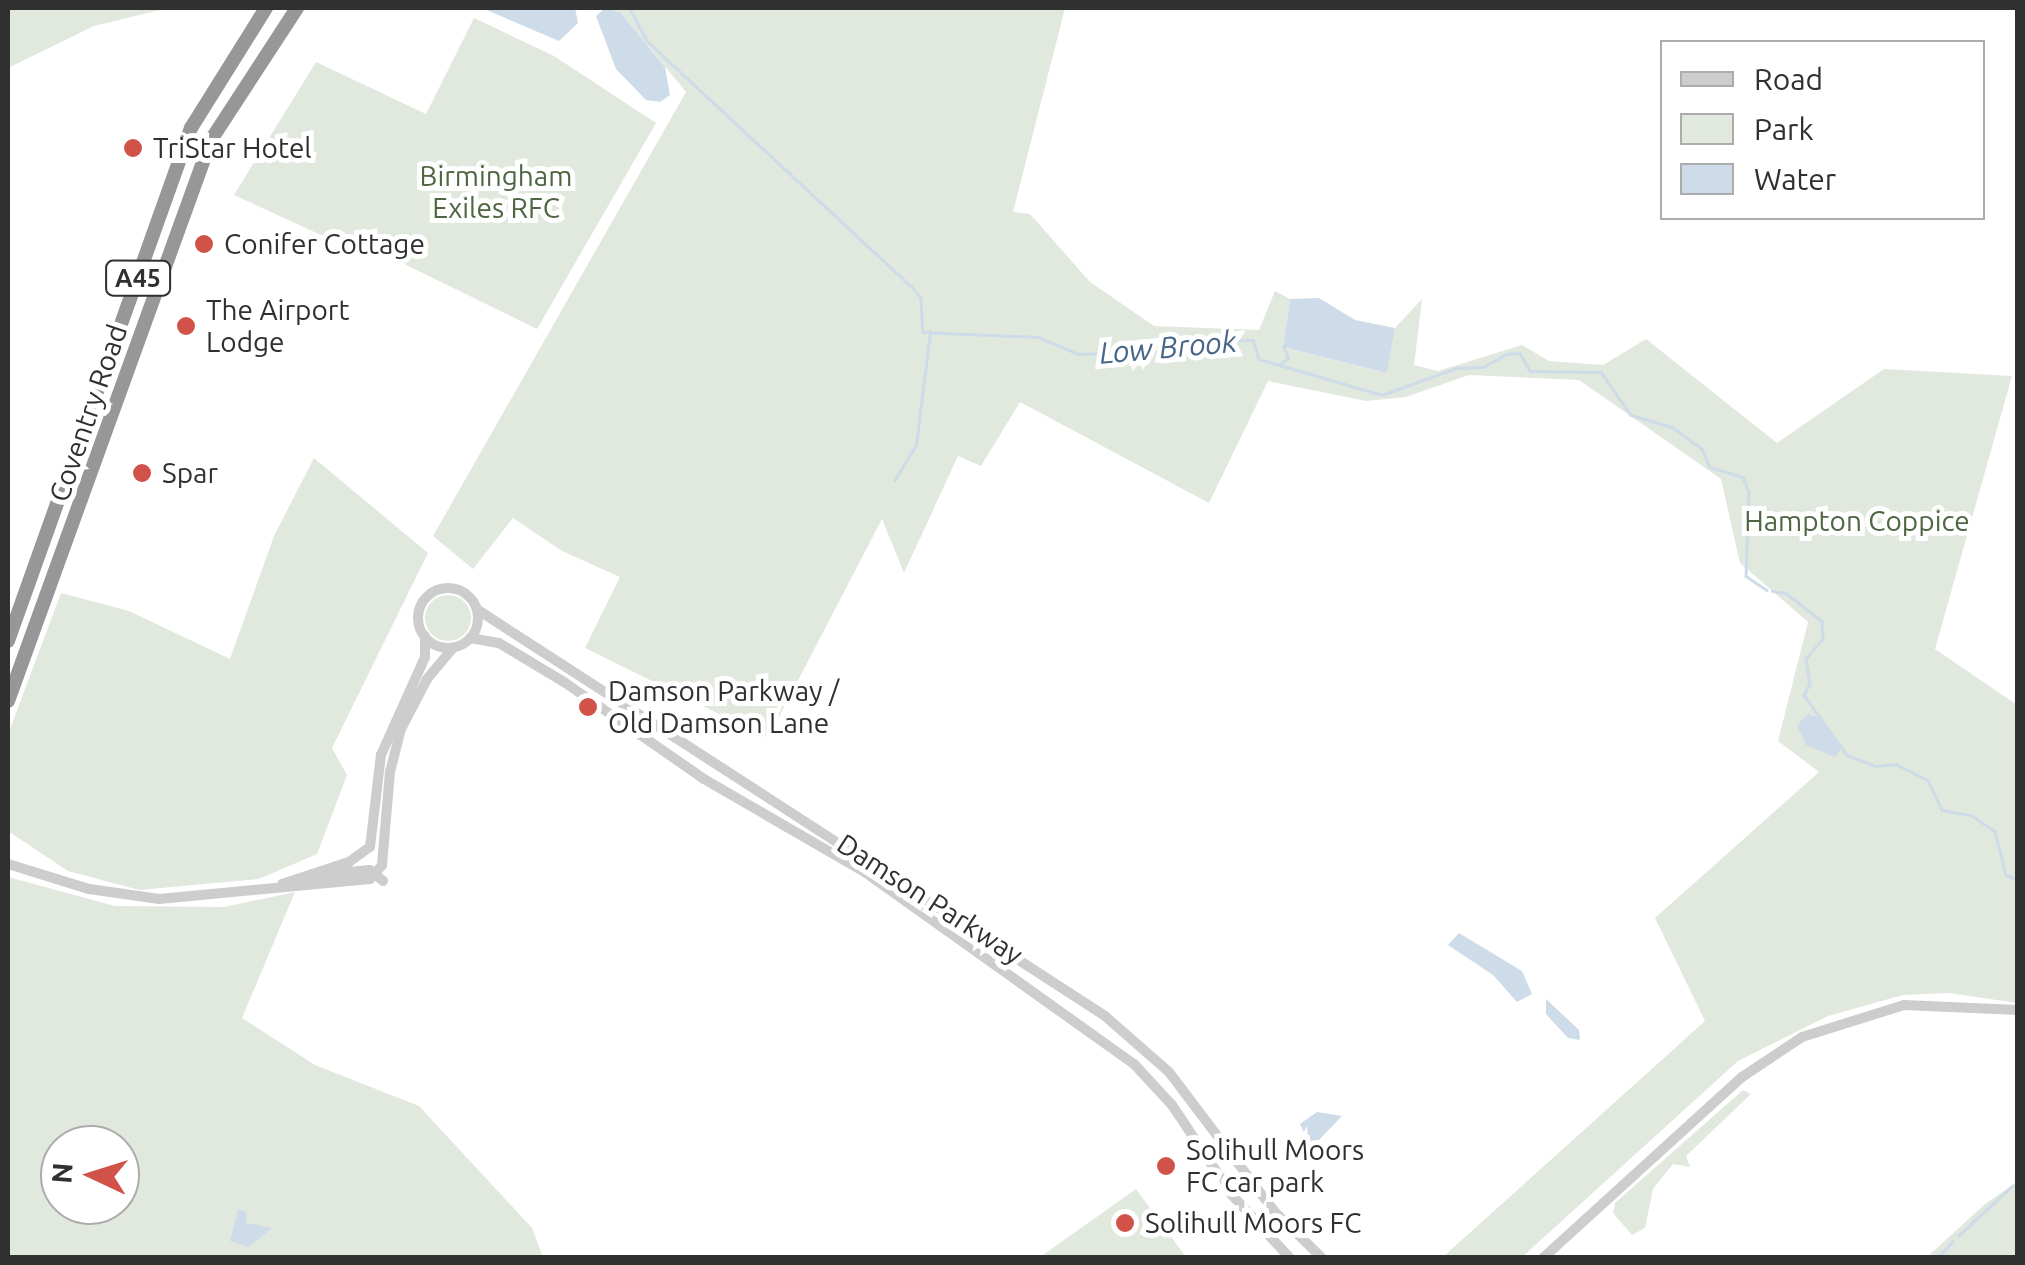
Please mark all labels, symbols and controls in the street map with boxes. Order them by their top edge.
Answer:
legend [1660,40,1985,220]
text: Road [1754,62,1823,96]
text: Park [1754,112,1814,146]
place label: TriStar Hotel [153,131,312,165]
marker: TriStar Hotel [122,137,144,159]
park label: Birmingham Exiles RFC [420,159,572,225]
text: Water [1754,162,1836,196]
place label: Conifer Cottage [224,227,425,261]
marker: Conifer Cottage [193,233,215,255]
road number: A45 [103,258,173,298]
place label: The Airport Lodge [206,293,349,359]
marker: The Airport Lodge [175,315,197,337]
street label: Coventry Road [42,320,134,506]
water label: Low Brook [1098,323,1238,371]
place label: Spar [162,456,218,490]
marker: Spar [131,462,153,484]
park label: Hampton Coppice [1744,504,1970,538]
place label: Damson Parkway / Old Damson Lane [608,674,839,740]
marker: Damson Parkway / Old Damson Lane [577,696,599,718]
street label: Damson Parkway [831,826,1029,972]
north arrow [40,1125,140,1225]
place label: Solihull Moors FC car park [1186,1133,1364,1199]
marker: Solihull Moors FC car park [1155,1155,1177,1177]
text: N [45,1162,78,1185]
place label: Solihull Moors FC [1145,1206,1361,1240]
marker: Solihull Moors FC [1114,1212,1136,1234]

